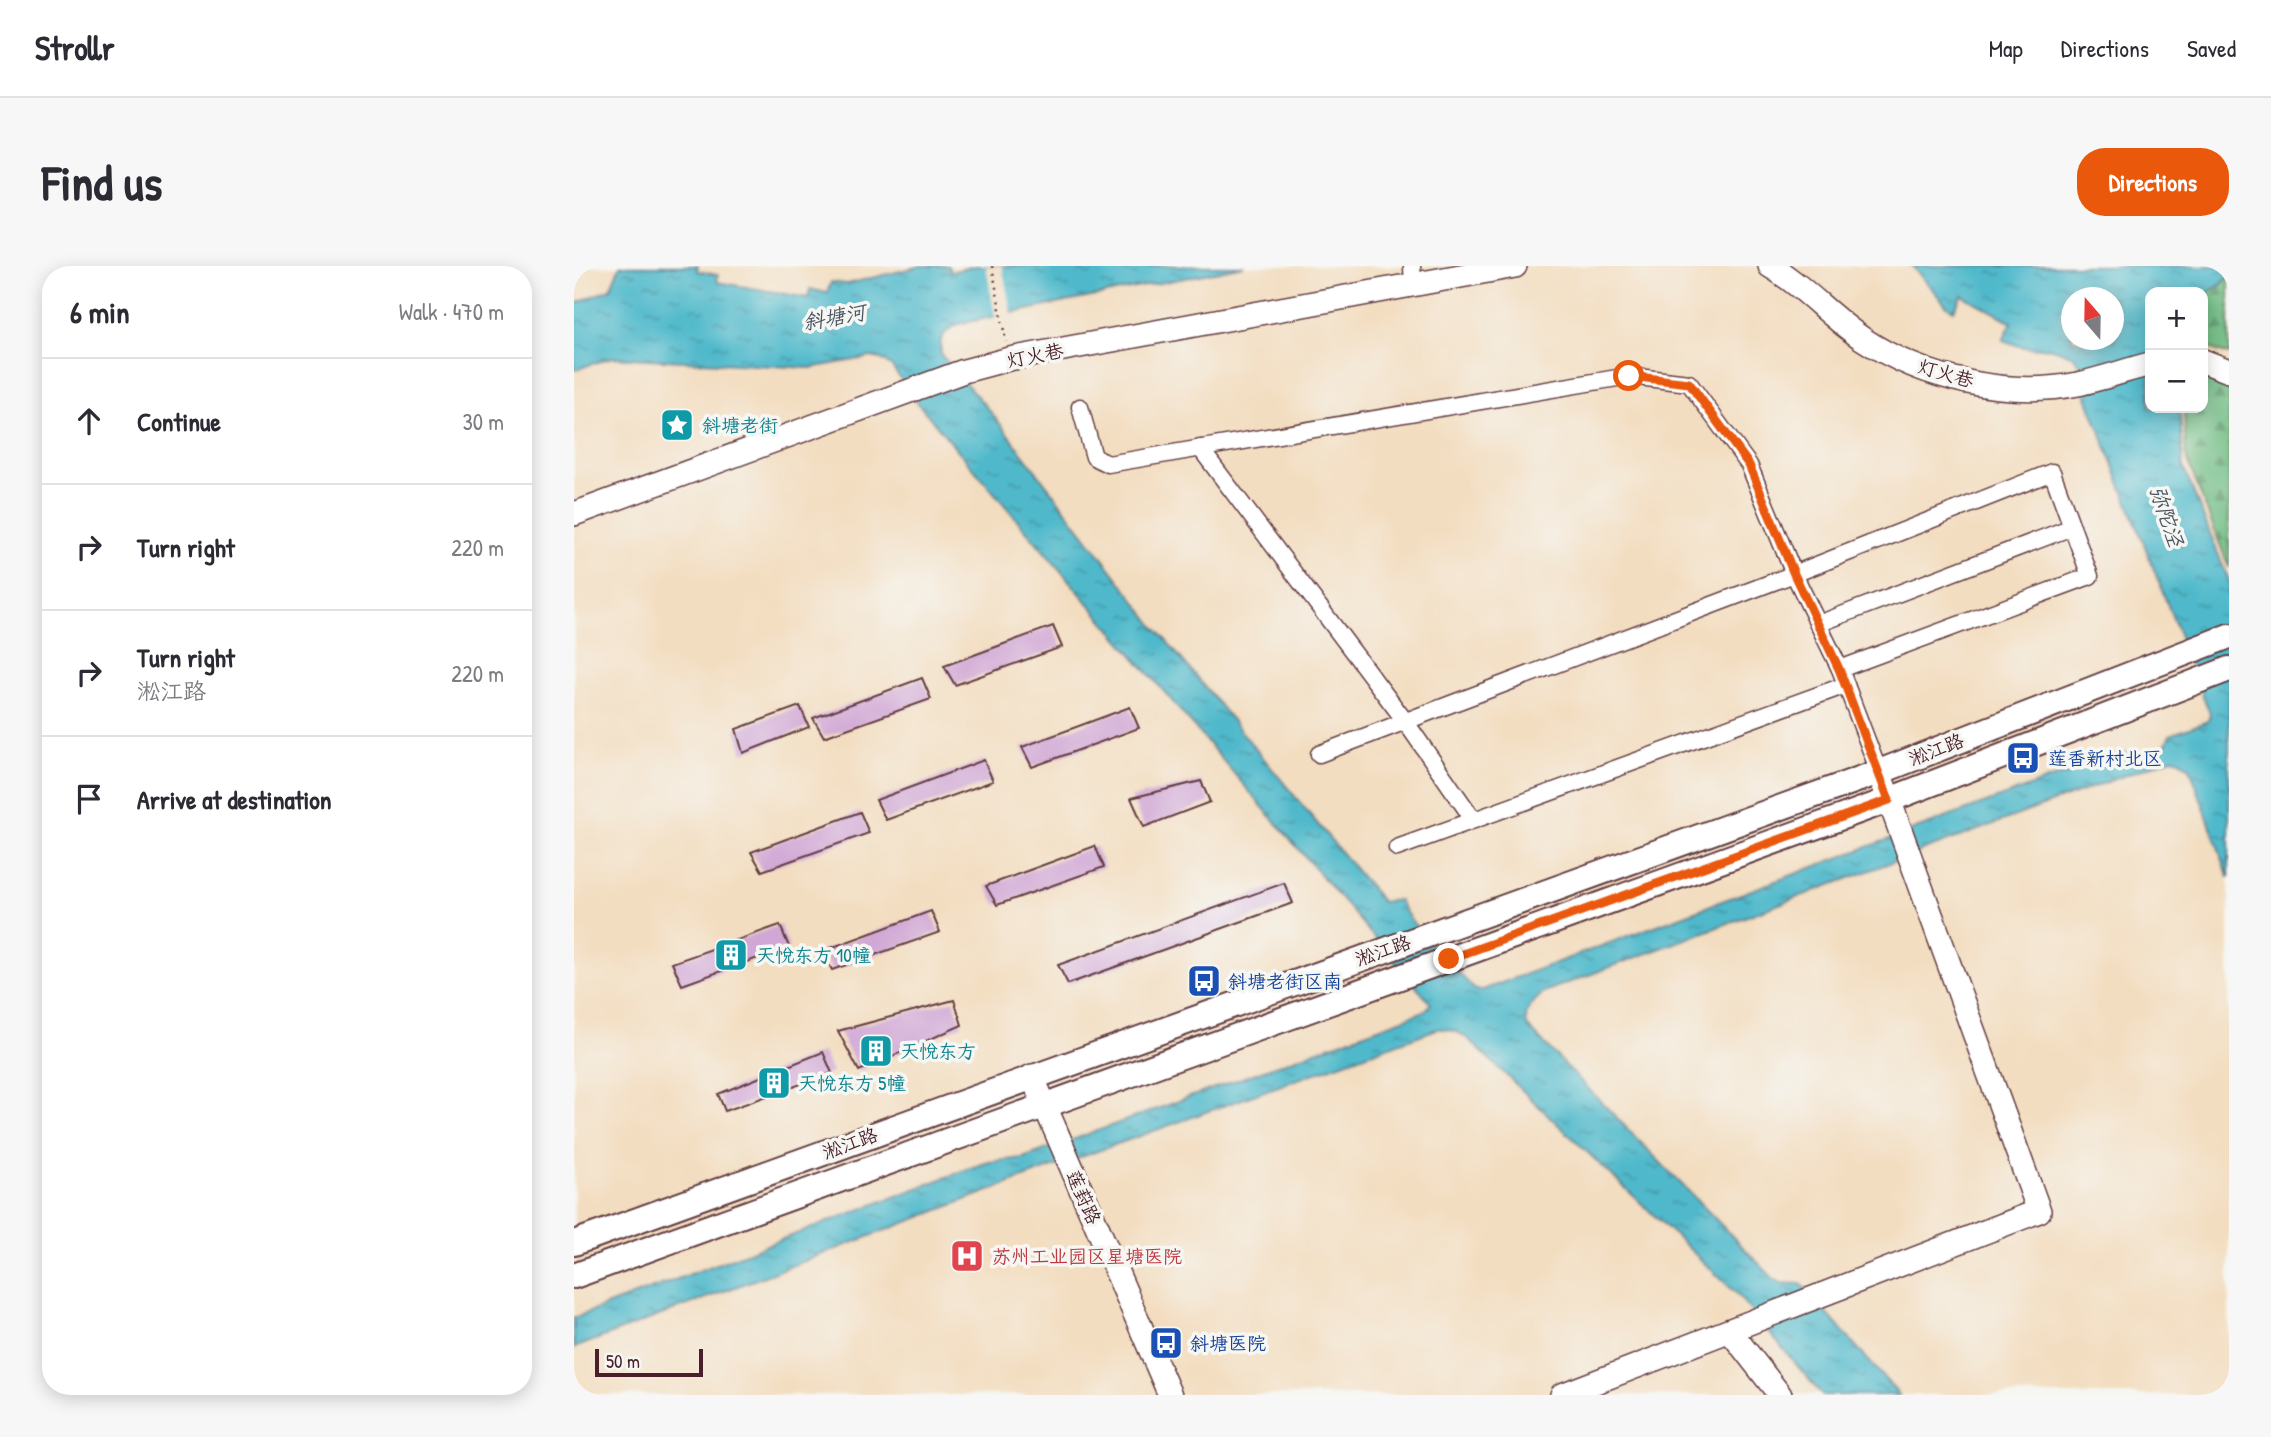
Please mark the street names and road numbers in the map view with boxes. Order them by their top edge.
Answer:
street label: 灯火巷 [1005,337,1065,373]
street label: 灯火巷 [1915,353,1977,393]
street label: 淞江路 [1905,727,1967,771]
street label: 淞江路 [1352,928,1414,972]
street label: 淞江路 [819,1121,881,1165]
street label: 莲葑路 [1061,1166,1107,1228]

